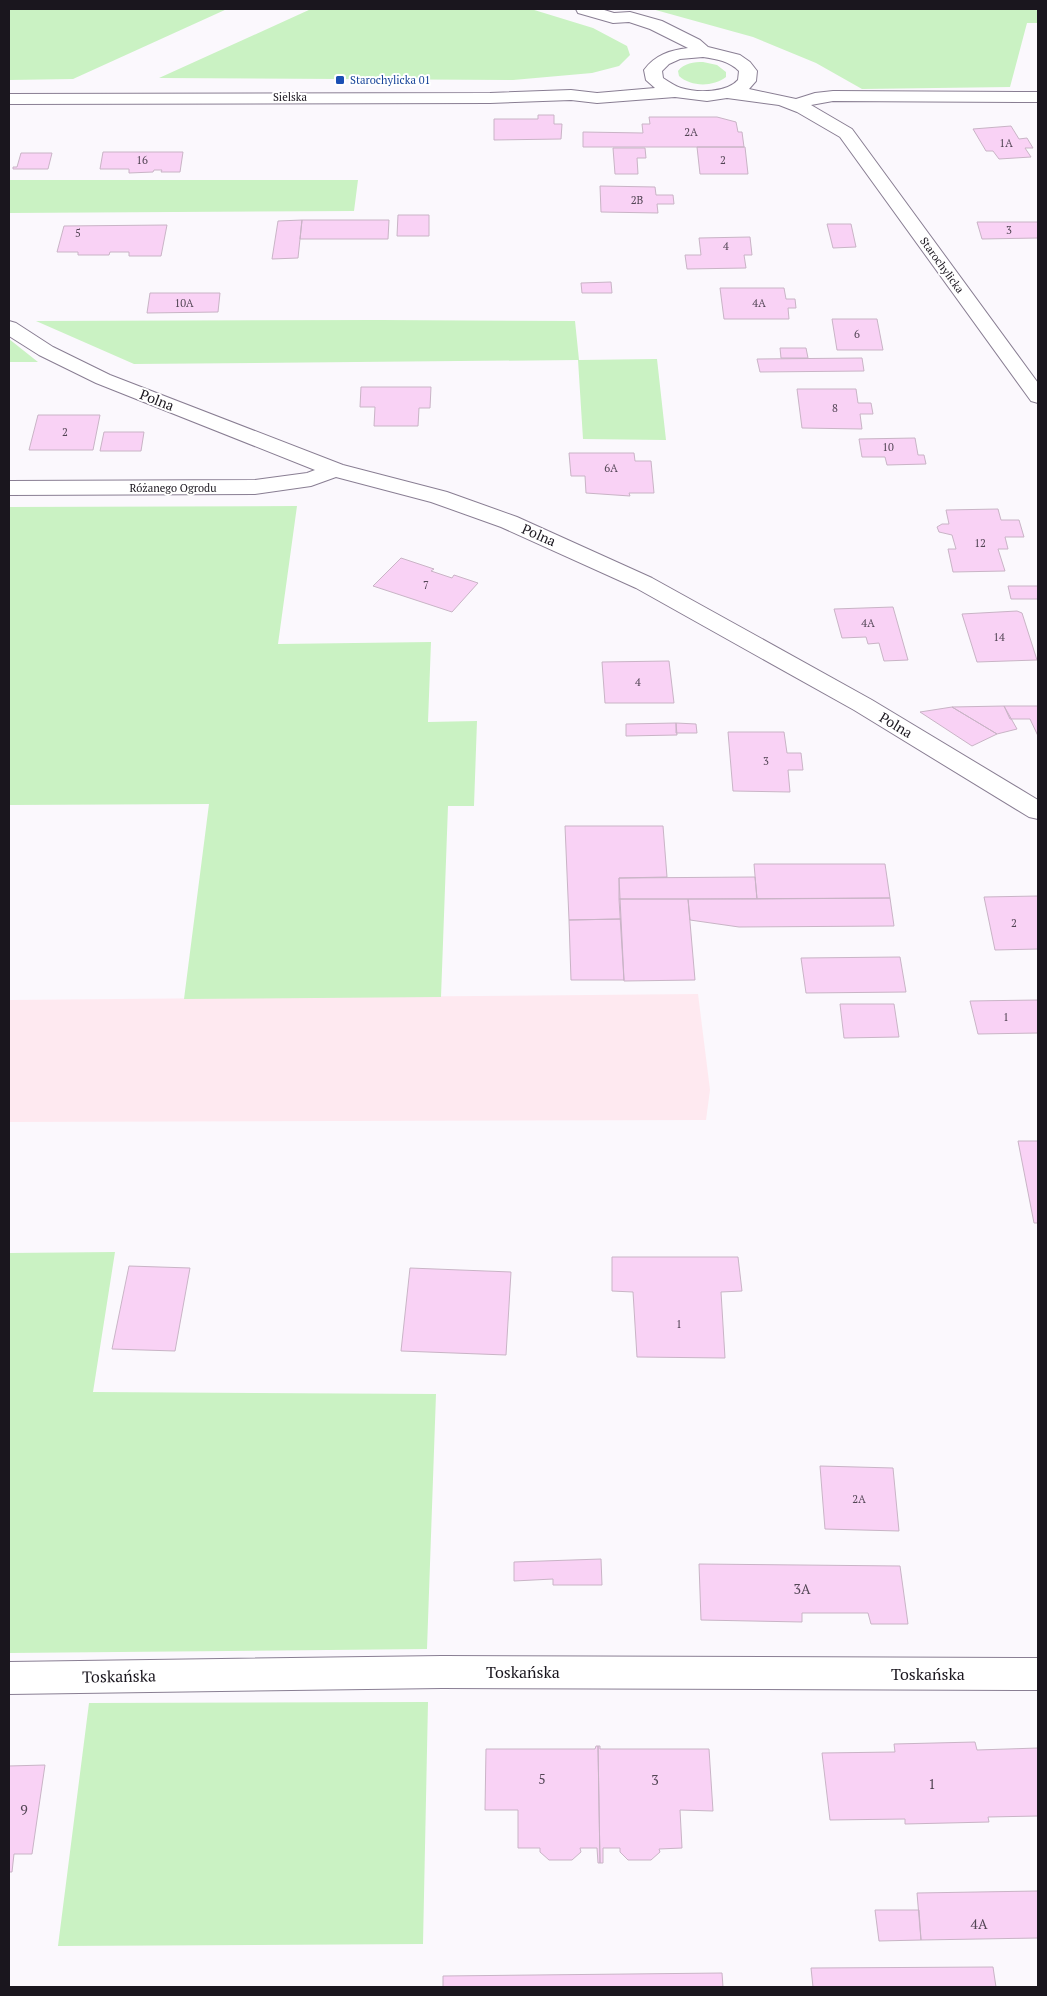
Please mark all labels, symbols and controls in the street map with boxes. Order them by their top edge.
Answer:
place label: Starochylicka 01 [350,73,430,87]
marker: Starochylicka 01 [334,74,346,86]
street label: Sielska [273,90,307,104]
house number: 2A [684,125,698,139]
house number: 1A [999,136,1013,150]
house number: 16 [136,153,148,167]
house number: 2 [720,153,726,167]
house number: 2B [631,193,644,207]
house number: 3 [1006,223,1012,237]
house number: 5 [75,226,81,240]
street label: Starochylicka [917,234,967,296]
house number: 4 [723,239,729,253]
house number: 10A [174,296,194,310]
house number: 4A [752,296,766,310]
house number: 6 [854,327,860,341]
street label: Polna [137,384,177,415]
house number: 8 [832,401,838,415]
house number: 2 [62,425,68,439]
house number: 10 [882,440,894,454]
house number: 6A [604,461,618,475]
street label: Różanego Ogrodu [130,481,217,495]
street label: Polna [519,519,559,550]
house number: 12 [974,536,986,550]
house number: 7 [423,578,429,592]
house number: 4A [861,616,875,630]
house number: 14 [993,630,1005,644]
house number: 4 [635,675,641,689]
street label: Polna [876,707,916,742]
house number: 3 [763,754,769,768]
house number: 2 [1011,916,1017,930]
house number: 1 [1003,1010,1009,1024]
house number: 1 [676,1317,682,1331]
house number: 2A [852,1492,866,1506]
house number: 3A [793,1579,811,1598]
street label: Toskańska [486,1661,560,1683]
street label: Toskańska [891,1663,965,1685]
street label: Toskańska [82,1664,156,1688]
house number: 5 [538,1769,546,1788]
house number: 3 [651,1770,659,1789]
house number: 1 [928,1774,936,1793]
house number: 9 [20,1800,28,1819]
house number: 4A [970,1914,988,1933]

